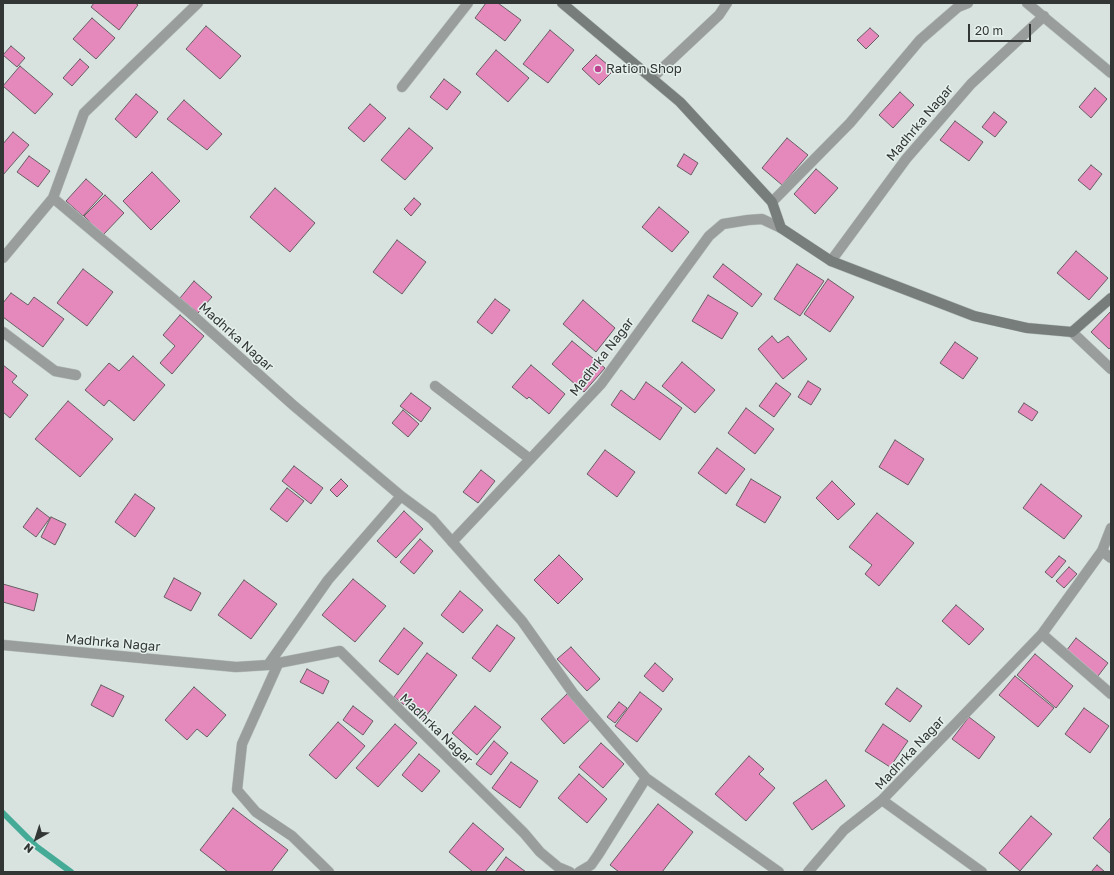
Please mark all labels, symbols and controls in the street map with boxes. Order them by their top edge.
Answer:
scale bar [970,16,1033,42]
text: 20 m [975,23,1003,38]
place label: Ration Shop [606,61,682,77]
marker: Ration Shop [593,64,603,74]
street label: Madhrka Nagar [883,82,957,164]
street label: Madhrka Nagar [195,299,277,375]
street label: Madhrka Nagar [567,315,637,399]
street label: Madhrka Nagar [65,631,161,655]
street label: Madhrka Nagar [396,690,476,768]
street label: Madhrka Nagar [872,713,948,793]
north arrow [16,819,56,859]
text: N [21,841,35,856]

